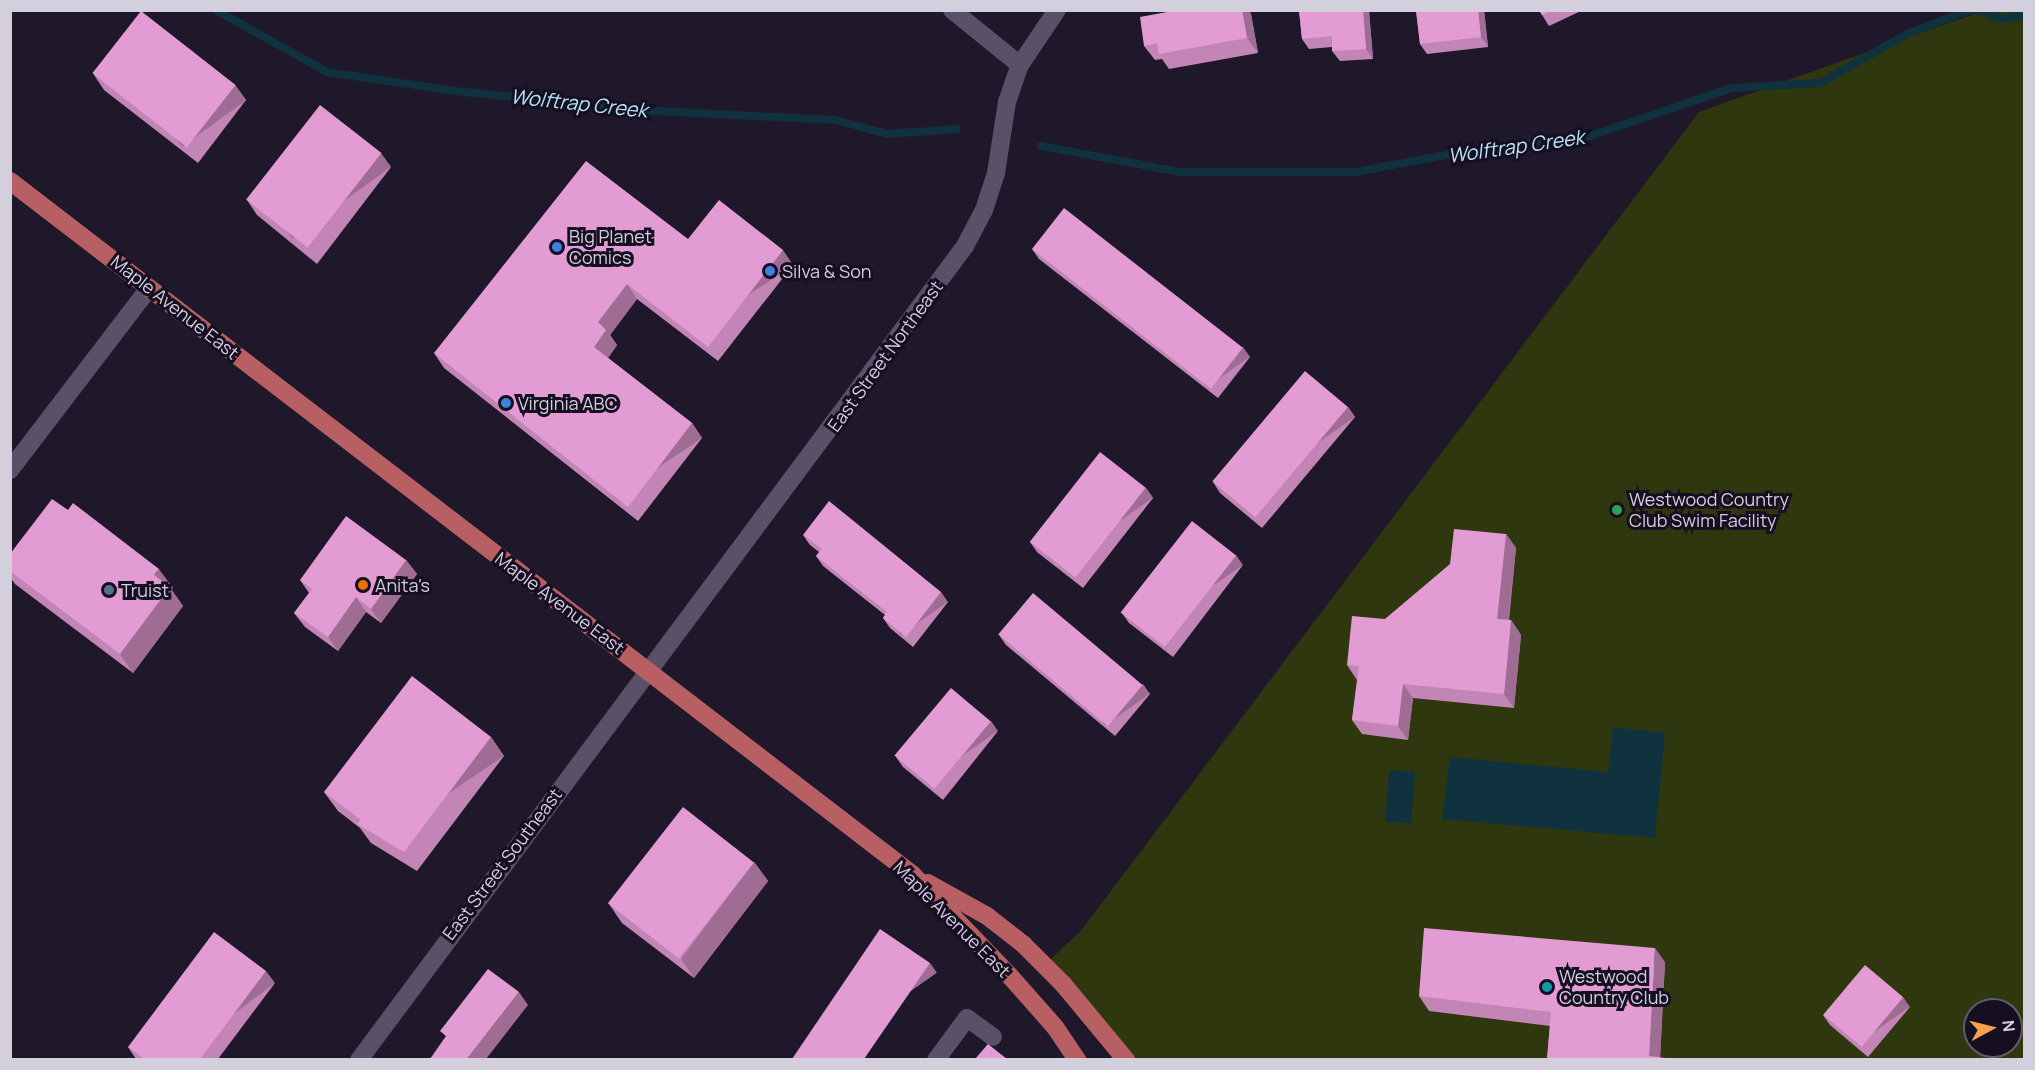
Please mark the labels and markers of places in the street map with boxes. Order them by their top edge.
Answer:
place label: Big Planet Comics [569,226,652,268]
marker: Big Planet Comics [550,240,564,254]
place label: Silva & Son [782,260,871,282]
marker: Silva & Son [763,264,777,278]
place label: Virginia ABC [518,392,618,414]
marker: Virginia ABC [499,396,513,410]
place label: Westwood Country Club Swim Facility [1629,489,1789,532]
marker: Westwood Country Club Swim Facility [1610,503,1624,517]
place label: Anita's [375,574,430,596]
marker: Anita's [356,578,370,592]
place label: Truist [121,579,169,601]
marker: Truist [102,583,116,597]
place label: Westwood Country Club [1559,966,1669,1008]
marker: Westwood Country Club [1540,980,1554,994]

